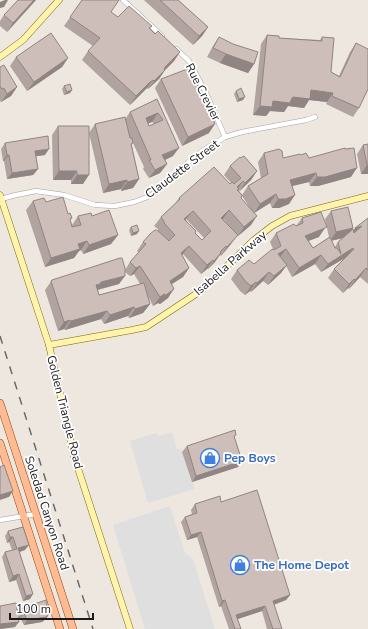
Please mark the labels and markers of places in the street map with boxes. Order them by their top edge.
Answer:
shop icon: Pep Boys [199,447,221,469]
place label: Pep Boys [224,450,276,466]
shop icon: The Home Depot [229,554,251,576]
place label: The Home Depot [254,557,349,573]

